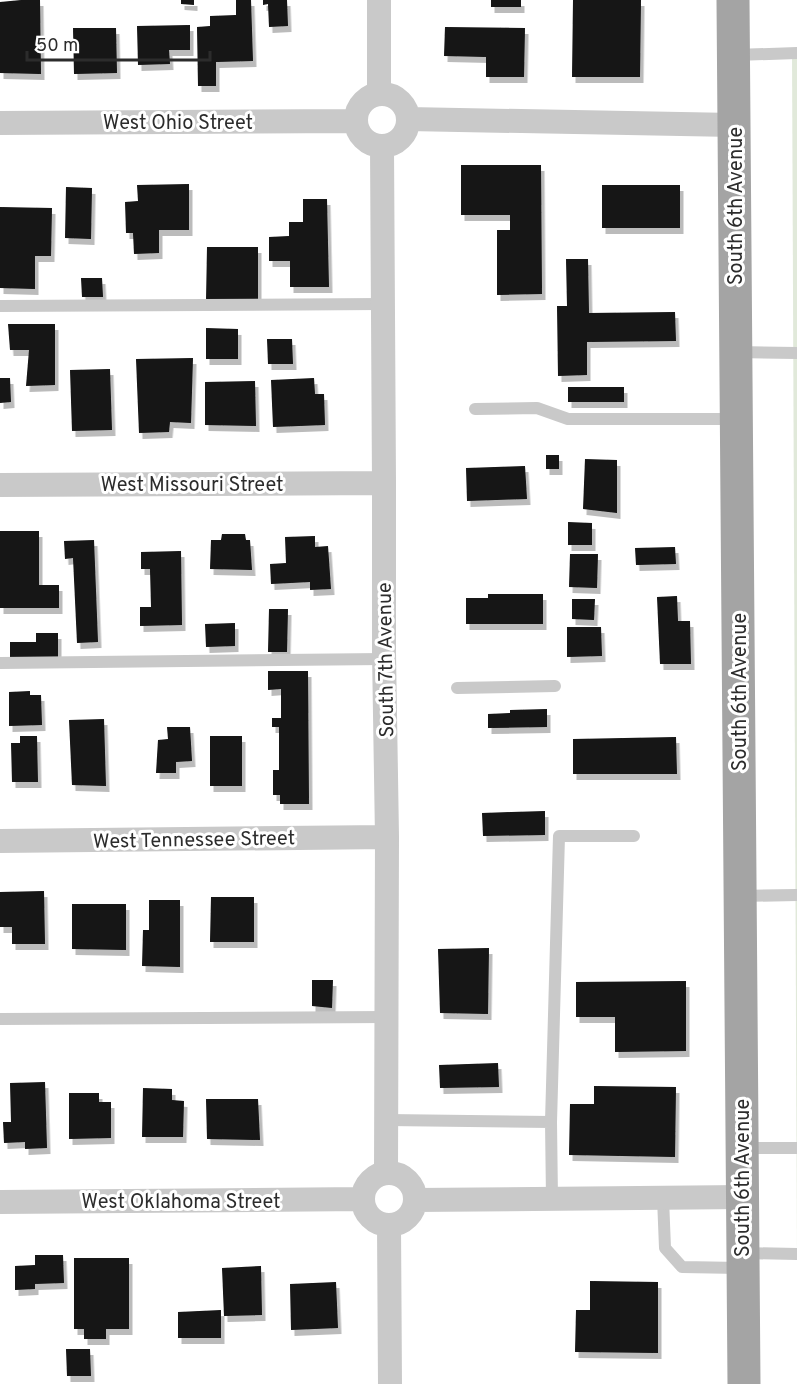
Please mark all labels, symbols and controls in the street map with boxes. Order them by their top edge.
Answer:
scale bar [27,24,210,62]
text: 50 m [36,35,78,58]
street label: West Ohio Street [103,111,253,137]
street label: South 6th Avenue [724,127,750,285]
street label: West Missouri Street [100,473,284,499]
street label: South 7th Avenue [373,582,401,738]
street label: South 6th Avenue [728,613,754,771]
street label: West Tennessee Street [93,826,295,856]
street label: South 6th Avenue [731,1099,757,1257]
street label: West Oklahoma Street [81,1190,281,1216]

